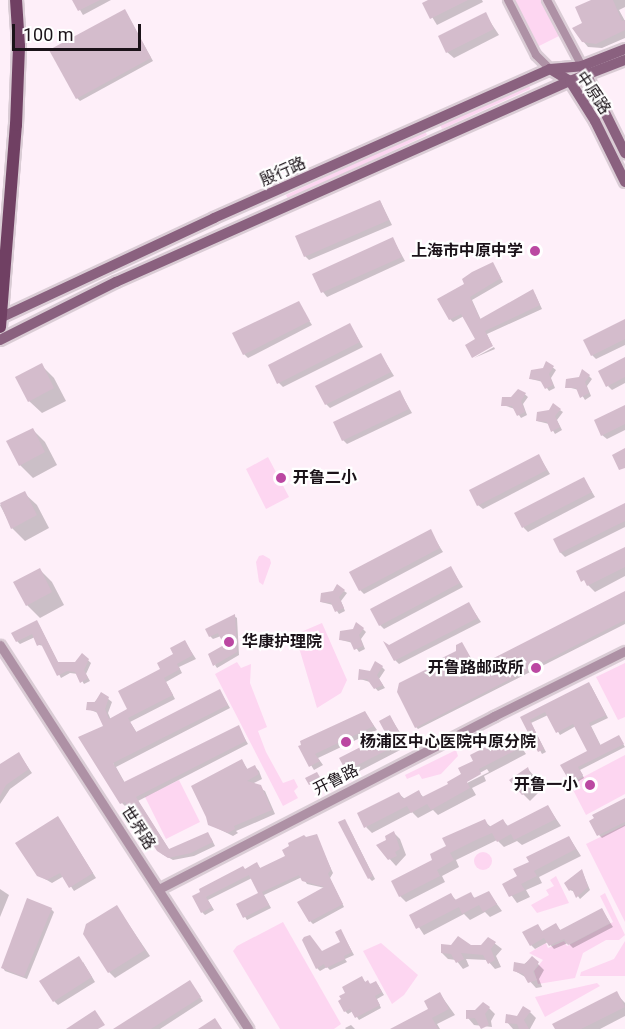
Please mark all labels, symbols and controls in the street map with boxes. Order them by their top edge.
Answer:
scale bar [15,12,144,50]
text: 100 m [23,24,74,45]
street label: 中原路 [572,68,614,118]
street label: 殷行路 [257,153,309,191]
place label: 上海市中原中学 [411,241,523,261]
marker: 上海市中原中学 [528,244,542,258]
place label: 开鲁二小 [293,468,357,488]
marker: 开鲁二小 [274,471,288,485]
place label: 华康护理院 [242,632,322,652]
marker: 华康护理院 [220,633,238,651]
place label: 开鲁路邮政所 [428,658,524,678]
marker: 开鲁路邮政所 [529,661,543,675]
place label: 杨浦区中心医院中原分院 [360,732,536,752]
marker: 杨浦区中心医院中原分院 [337,733,355,751]
street label: 开鲁路 [310,761,362,799]
place label: 开鲁一小 [514,775,578,795]
marker: 开鲁一小 [583,778,597,792]
street label: 世界路 [117,803,159,853]

